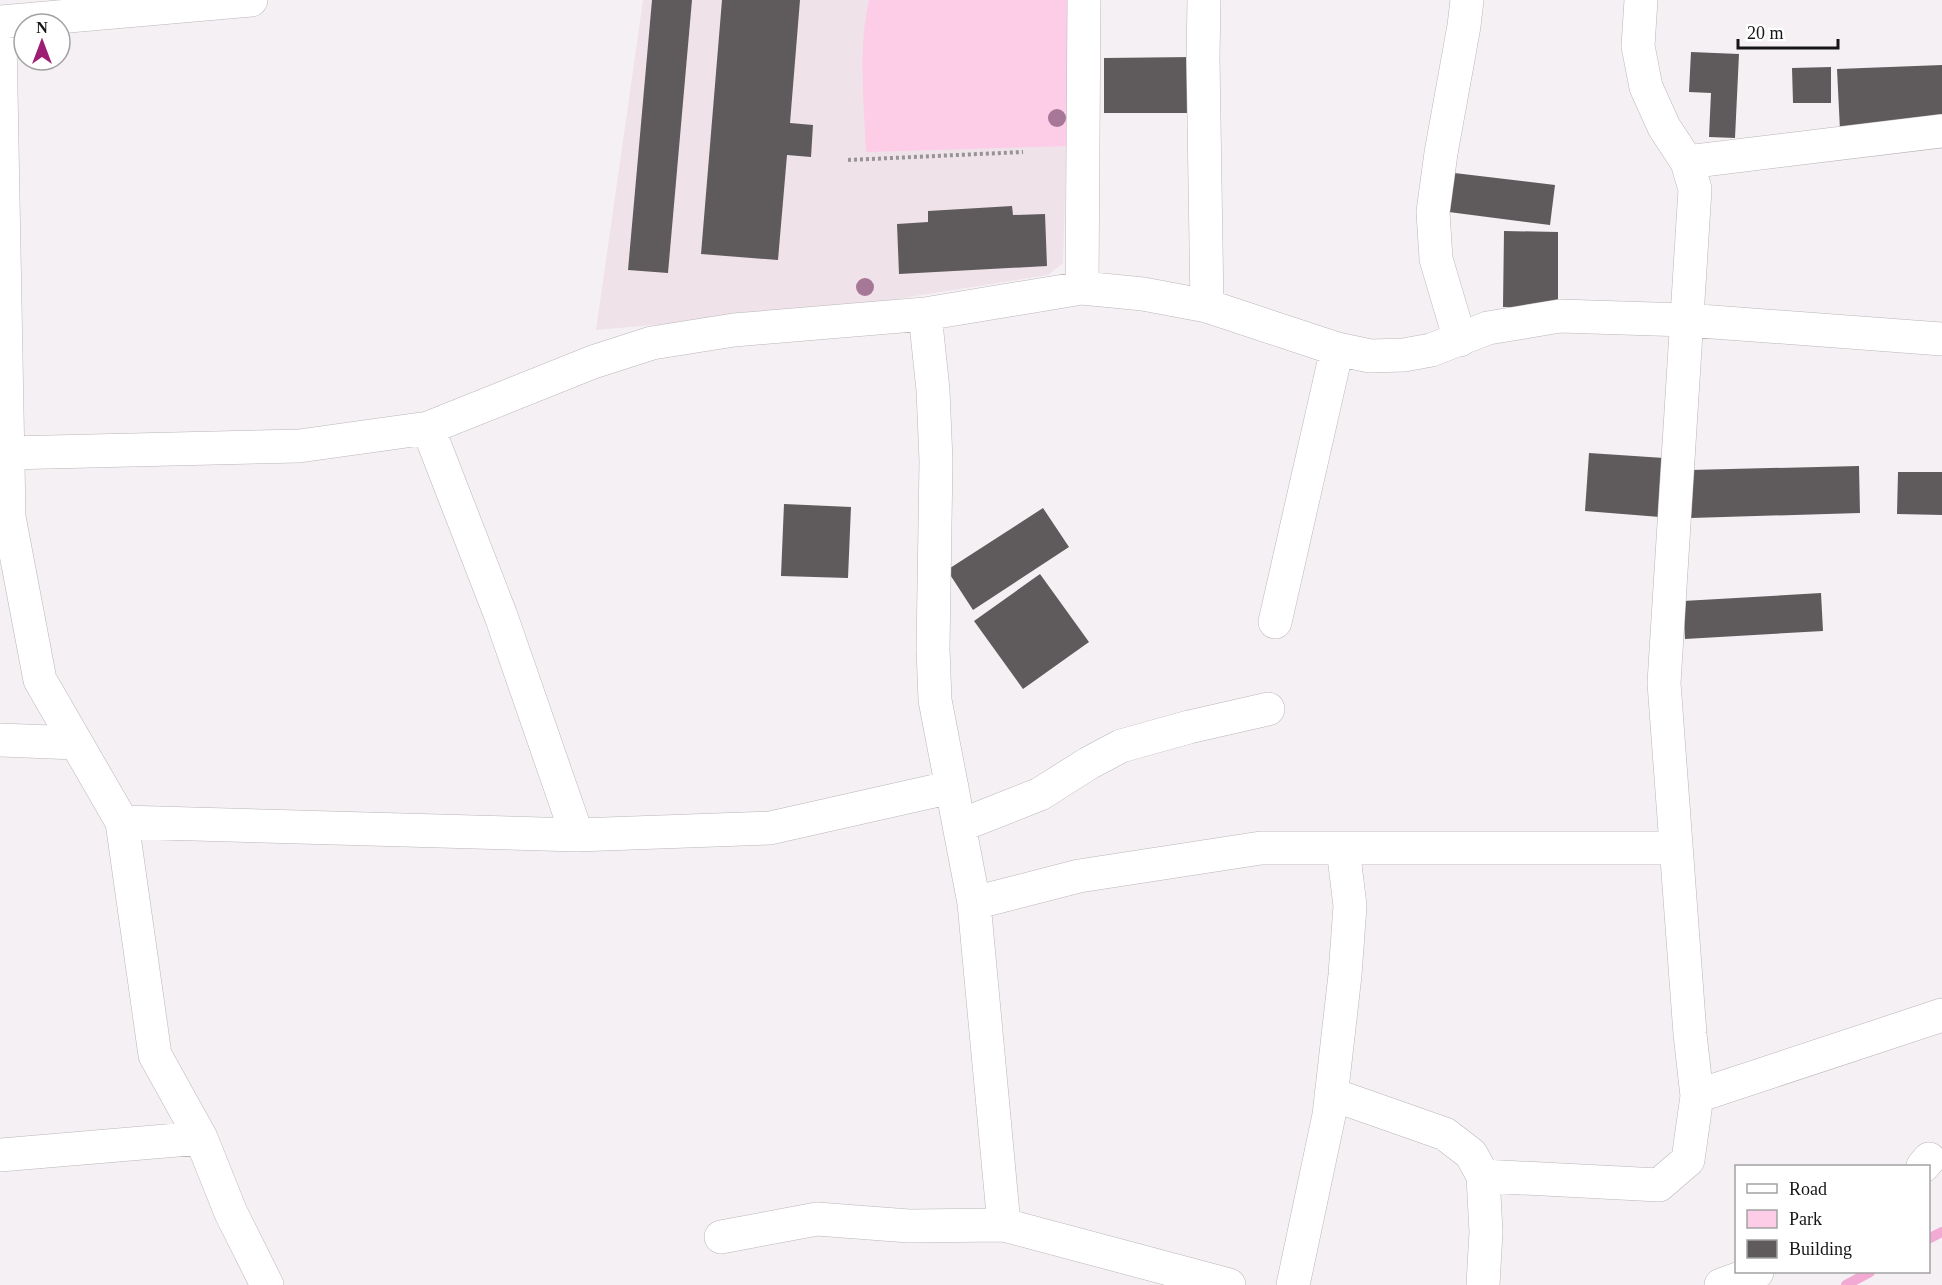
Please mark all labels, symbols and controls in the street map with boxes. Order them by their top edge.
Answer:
north arrow [12,12,72,72]
scale bar [1738,12,1838,50]
text: N [36,19,48,36]
text: 20 m [1747,23,1784,43]
legend [1735,1165,1930,1273]
text: Road [1789,1179,1827,1199]
text: Park [1789,1209,1822,1229]
text: Building [1789,1239,1852,1259]

